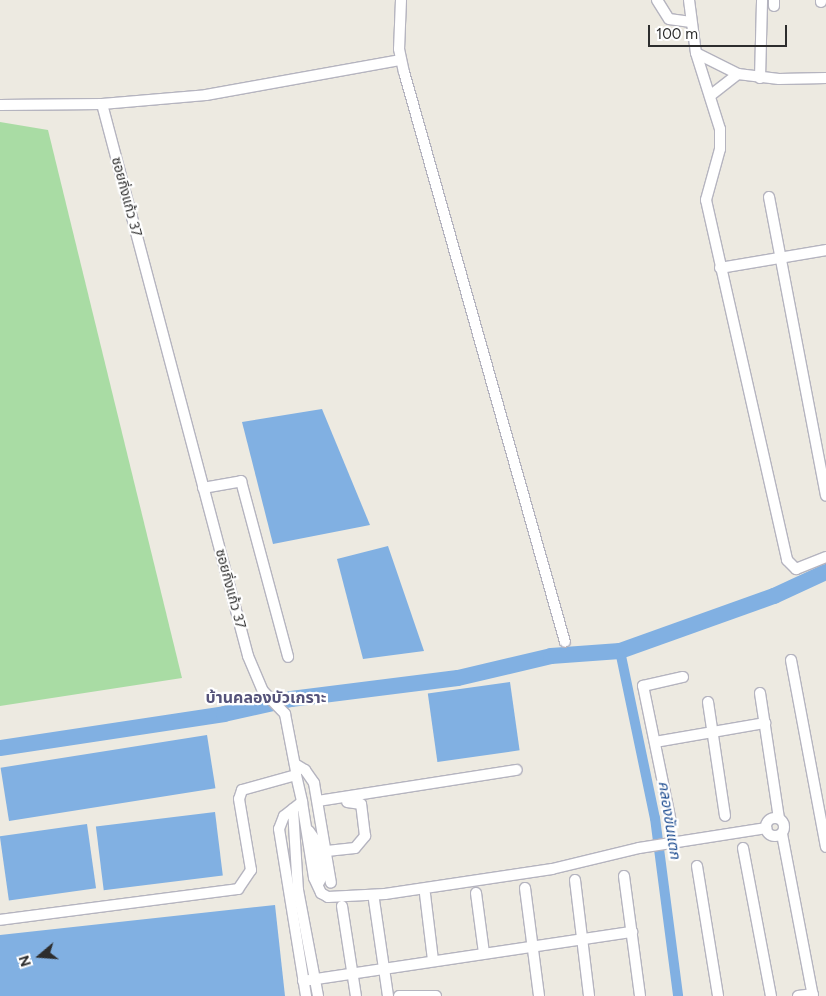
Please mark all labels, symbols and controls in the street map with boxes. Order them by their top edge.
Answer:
scale bar [651,15,790,47]
text: 100 m [656,25,698,43]
street label: ซอยกิ่งแก้ว 37 [107,155,145,239]
street label: ซอยกิ่งแก้ว 37 [211,547,249,631]
district label: บ้านคลองบัวเกราะ [206,688,326,708]
water label: คลองขันแตก [654,780,684,860]
north arrow [15,931,65,981]
text: N [16,953,35,969]

